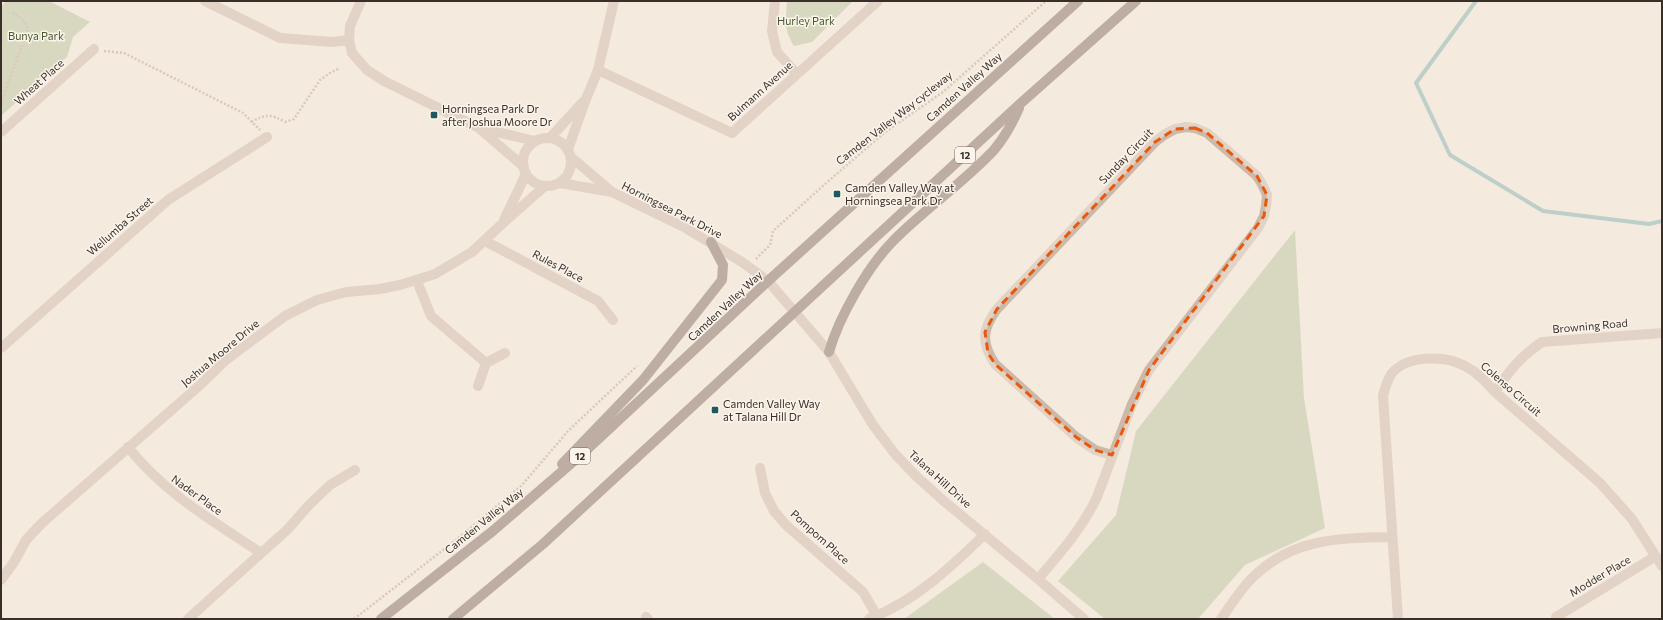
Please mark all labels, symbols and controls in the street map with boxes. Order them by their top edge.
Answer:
park label: Hurley Park [777,14,835,27]
park label: Bunya Park [8,29,64,42]
street label: Camden Valley Way [923,49,1004,124]
street label: Wheat Place [11,56,66,107]
street label: Bulmann Avenue [725,58,795,123]
street label: Camden Valley Way cycleway [833,68,955,167]
place label: Horningsea Park Dr after Joshua Moore Dr [442,102,553,129]
marker: Horningsea Park Dr after Joshua Moore Dr [429,110,439,120]
street label: Sunday Circuit [1096,125,1156,186]
road number: 12 [955,147,975,163]
street label: Horningsea Park Drive [620,179,725,241]
place label: Camden Valley Way at Horningsea Park Dr [845,181,955,207]
marker: Camden Valley Way at Horningsea Park Dr [832,189,842,199]
street label: Wellumba Street [84,193,156,258]
street label: Rules Place [531,247,586,284]
street label: Camden Valley Way [685,268,765,344]
street label: Joshua Moore Drive [178,316,262,390]
street label: Browning Road [1552,316,1628,335]
street label: Colenso Circuit [1478,359,1545,419]
place label: Camden Valley Way at Talana Hill Dr [723,397,820,423]
marker: Camden Valley Way at Talana Hill Dr [710,405,720,415]
street label: Talana Hill Drive [906,447,975,510]
road number: 12 [570,448,590,464]
street label: Nader Place [169,472,225,517]
street label: Camden Valley Way [442,485,526,556]
street label: Pompom Place [788,507,852,566]
street label: Modder Place [1567,552,1633,599]

